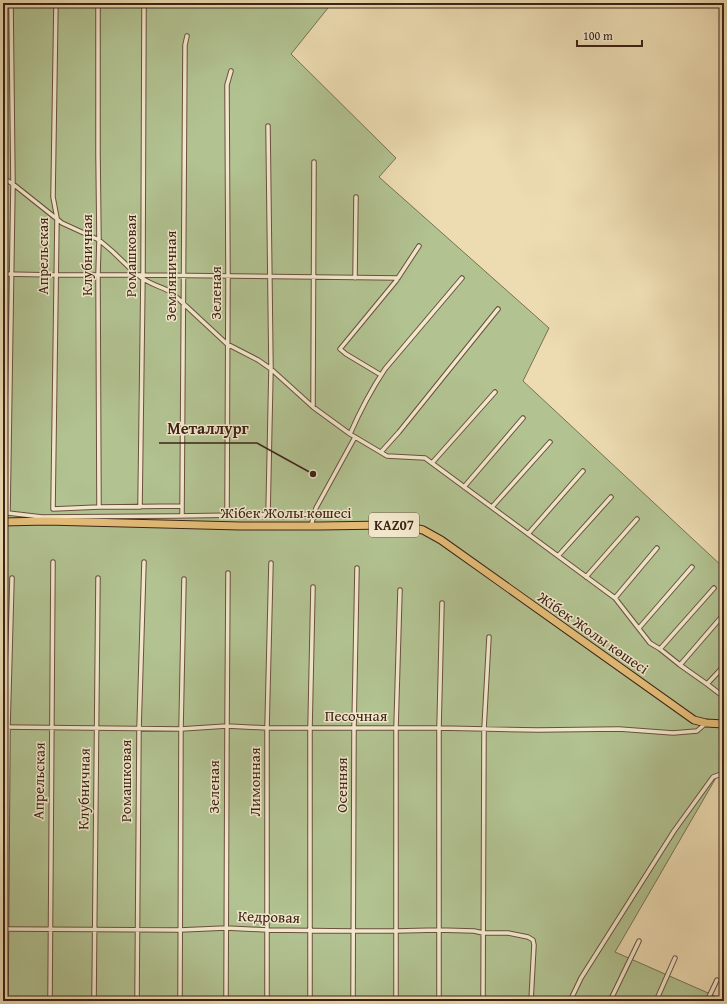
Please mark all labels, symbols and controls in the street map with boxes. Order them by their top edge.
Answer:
scale bar [577,22,642,48]
text: 100 m [583,27,613,44]
street label: Клубничная [76,214,97,296]
street label: Ромашковая [120,214,141,297]
street label: Апрельская [32,217,53,295]
street label: Земляничная [160,230,181,321]
street label: Зеленая [205,266,226,320]
callout: Металлург [159,415,257,443]
text: Металлург [167,416,250,440]
street label: Жібек Жолы көшесі [219,502,352,523]
road number: KAZ07 [369,513,419,537]
street label: Жібек Жолы көшесі [533,586,653,679]
street label: Песочная [325,705,388,726]
street label: Ромашковая [115,739,136,822]
street label: Апрельская [27,742,50,820]
street label: Клубничная [72,747,95,830]
street label: Лимонная [244,747,265,816]
street label: Осенняя [331,757,352,813]
street label: Зеленая [203,760,224,814]
street label: Кедровая [238,905,301,928]

